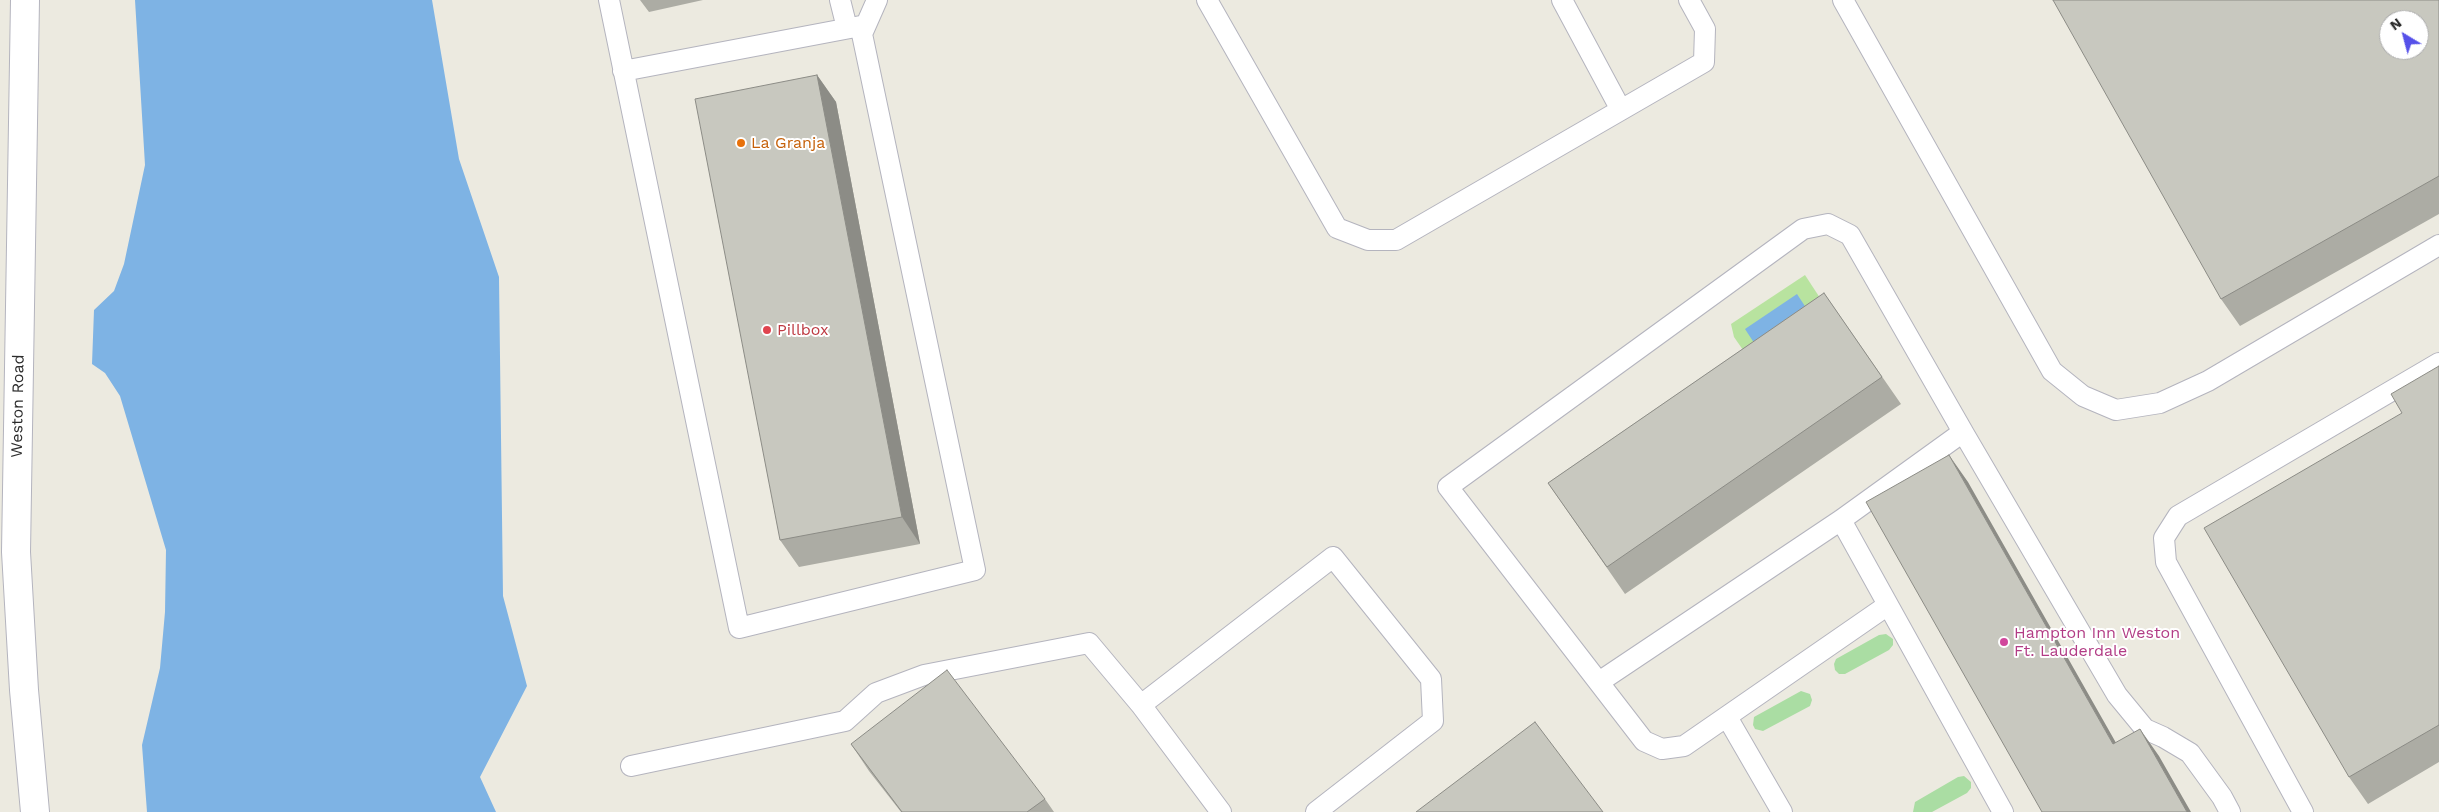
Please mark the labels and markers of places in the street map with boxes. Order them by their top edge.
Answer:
place label: La Granja [751,133,825,153]
marker: La Granja [735,137,747,149]
place label: Pillbox [777,320,829,340]
marker: Pillbox [761,324,773,336]
place label: Hampton Inn Weston Ft. Lauderdale [2014,623,2180,661]
marker: Hampton Inn Weston Ft. Lauderdale [1998,636,2010,648]

